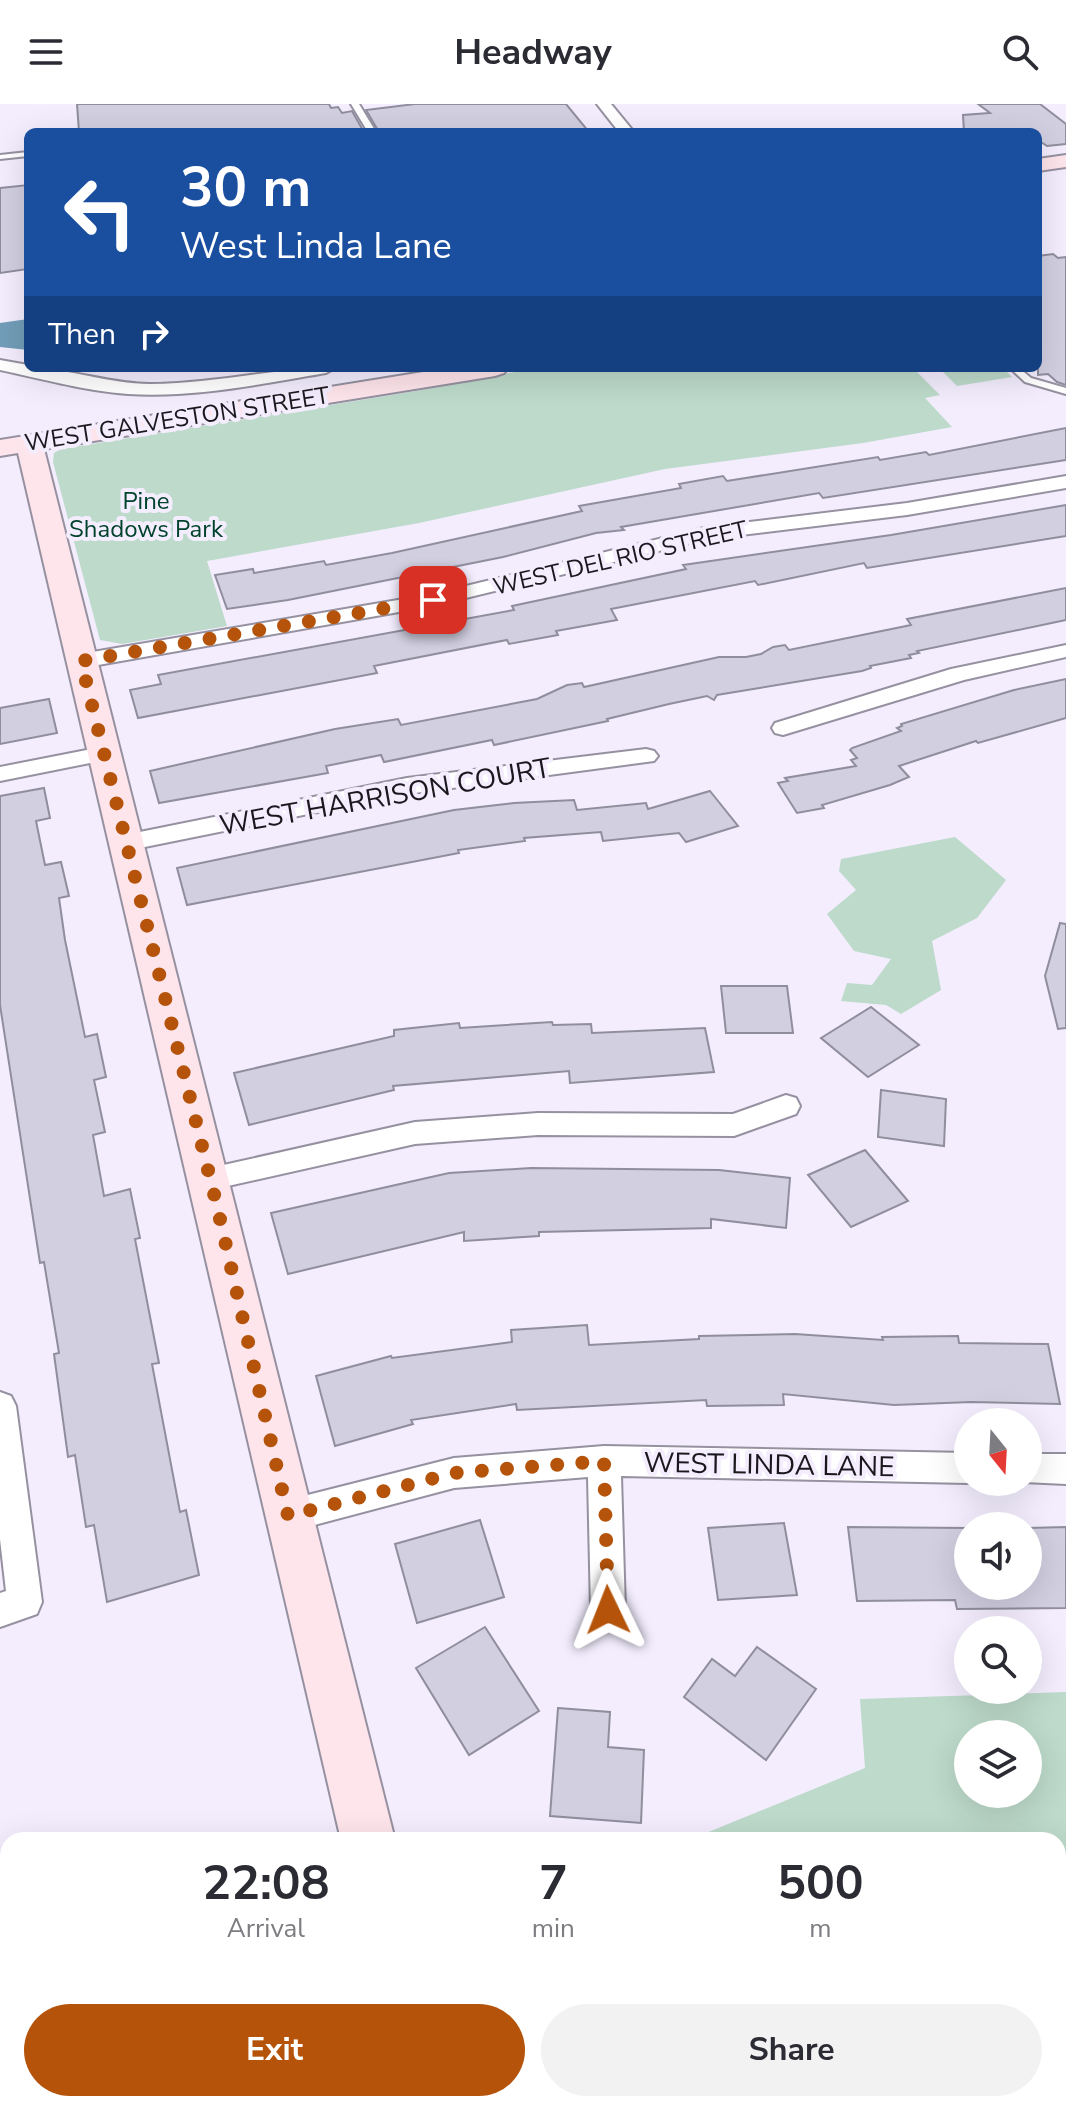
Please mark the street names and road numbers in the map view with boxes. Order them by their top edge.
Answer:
street label: WEST GALVESTON STREET [22,379,332,459]
street label: WEST DEL RIO STREET [490,513,751,603]
street label: WEST HARRISON COURT [217,749,554,845]
street label: WEST LINDA LANE [643,1444,895,1486]

